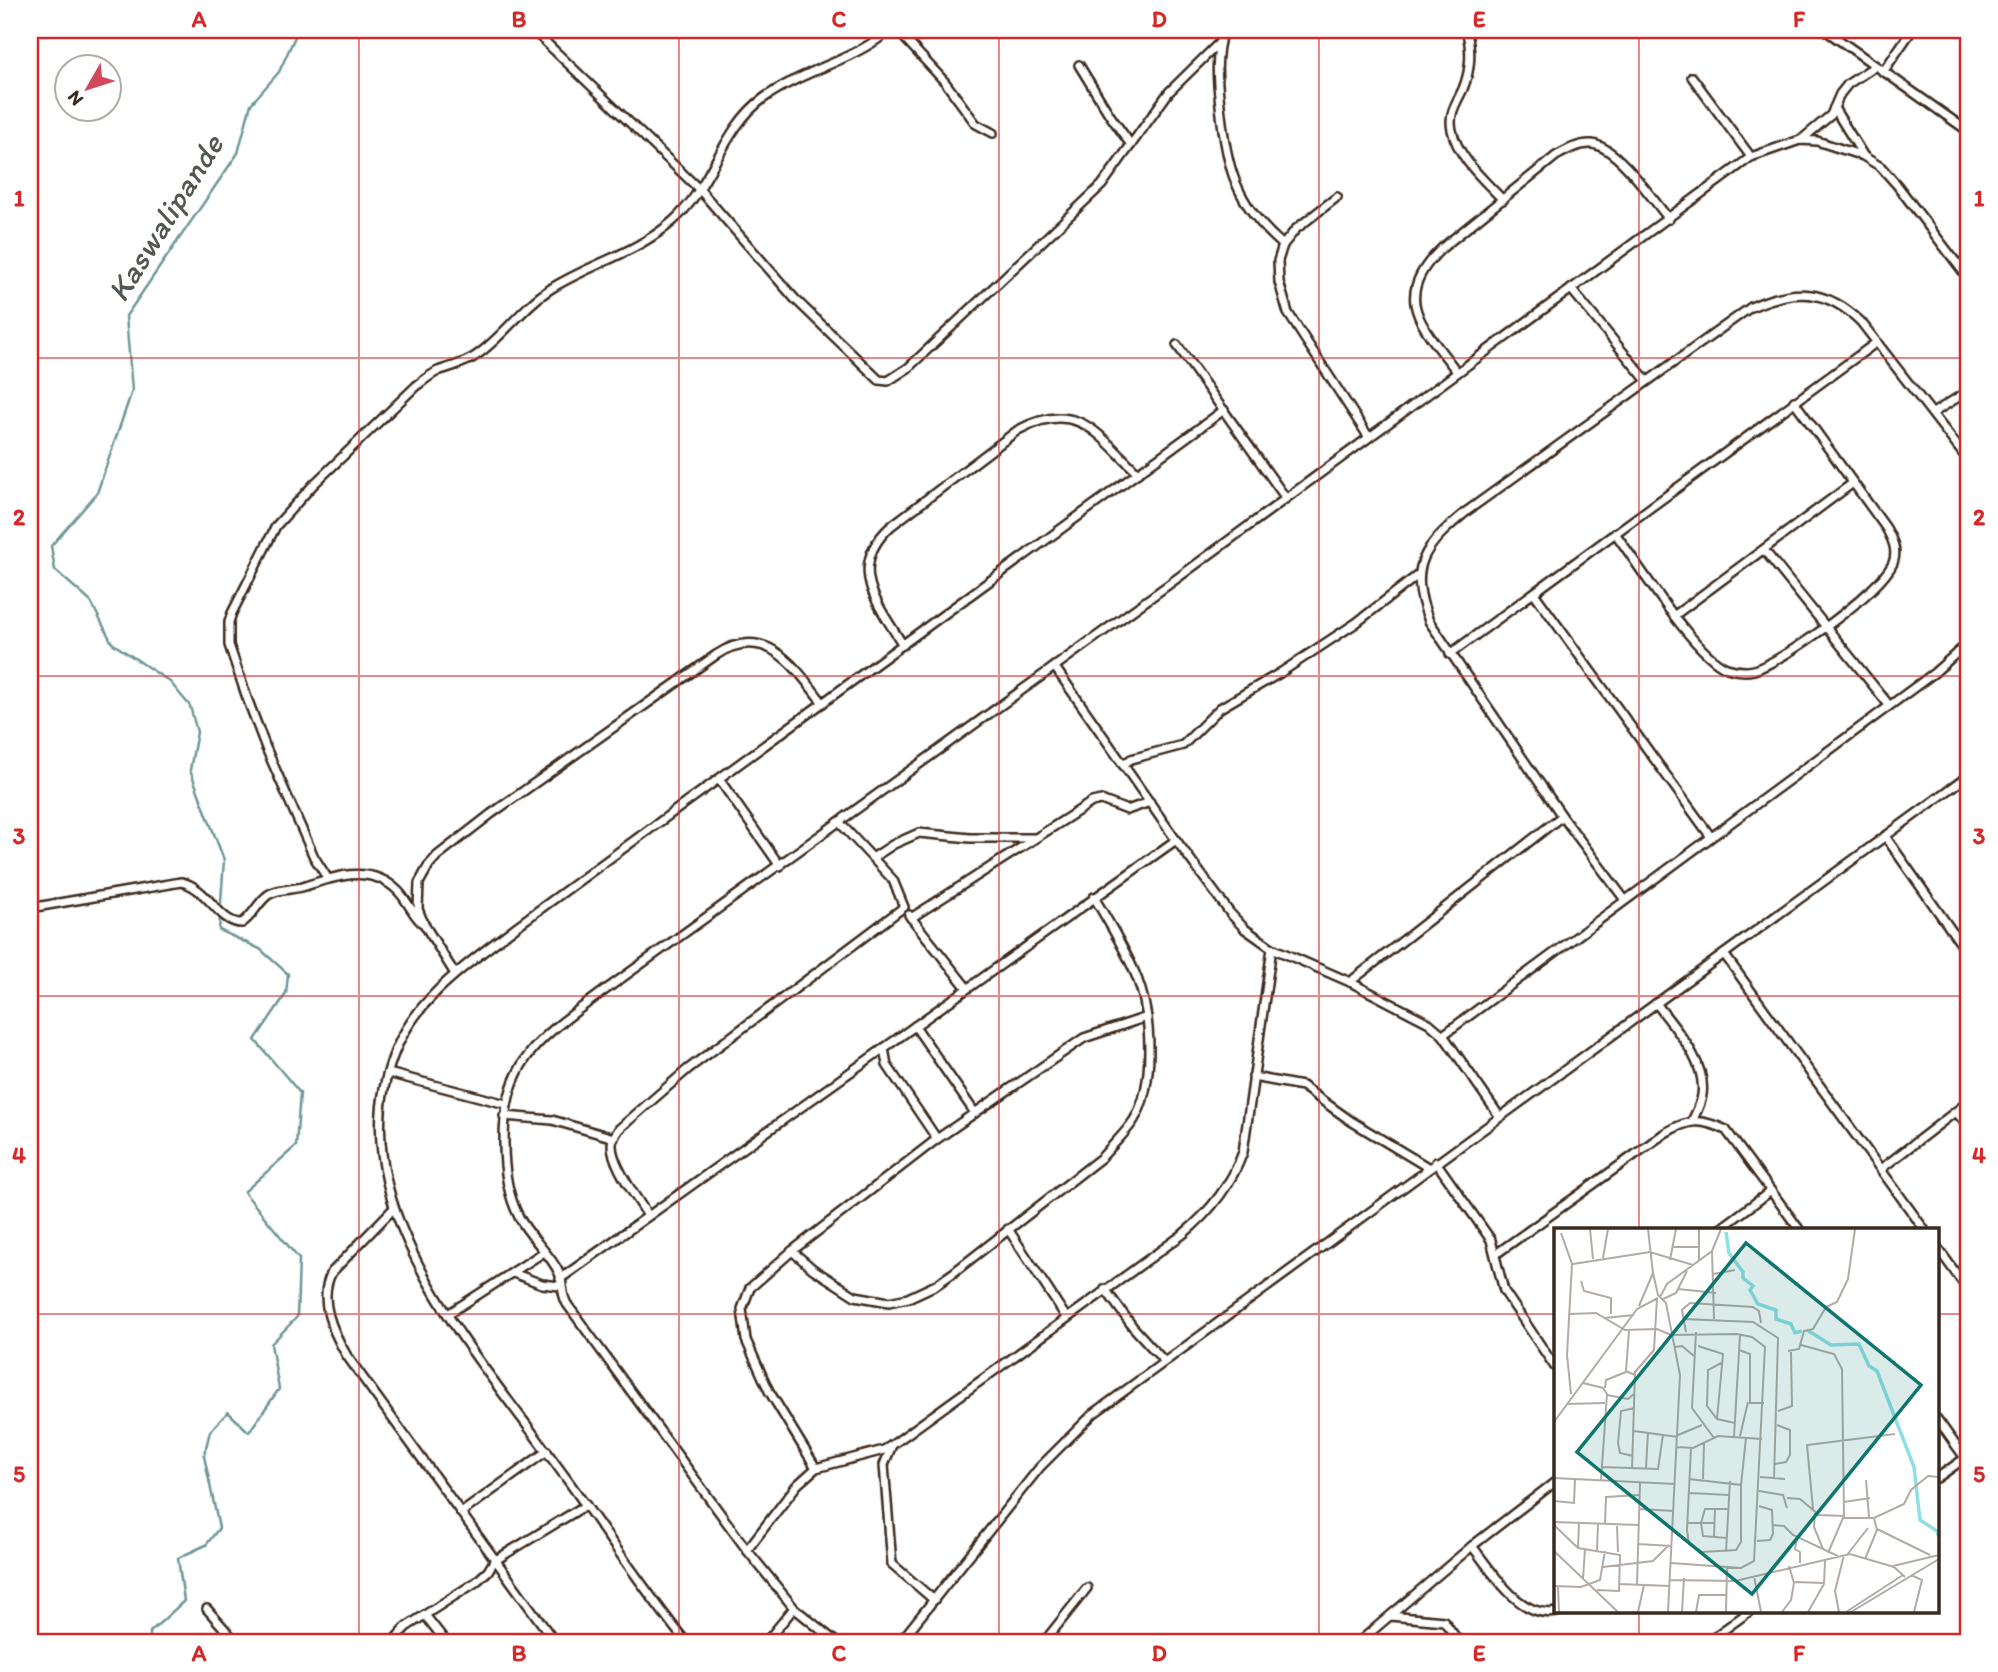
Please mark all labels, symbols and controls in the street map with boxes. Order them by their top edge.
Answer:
text: A [191,5,207,33]
text: B [512,5,527,33]
text: C [832,5,847,33]
text: D [1151,5,1167,33]
text: E [1473,5,1486,33]
text: F [1793,5,1806,33]
north arrow [52,52,122,122]
text: N [62,86,88,111]
water label: Kaswalipande [99,126,232,308]
text: 1 [14,184,25,212]
text: 1 [1974,184,1985,212]
text: 2 [13,503,26,531]
text: 2 [1973,503,1986,531]
text: 3 [13,822,26,850]
text: 3 [1973,822,1986,850]
text: 4 [12,1141,26,1169]
text: 4 [1972,1141,1986,1169]
inset map [1554,1228,1938,1612]
text: 5 [13,1460,25,1488]
text: 5 [1973,1460,1985,1488]
text: A [191,1639,207,1667]
text: B [512,1639,527,1667]
text: C [832,1639,847,1667]
text: D [1151,1639,1167,1667]
text: E [1473,1639,1486,1667]
text: F [1793,1639,1806,1667]

